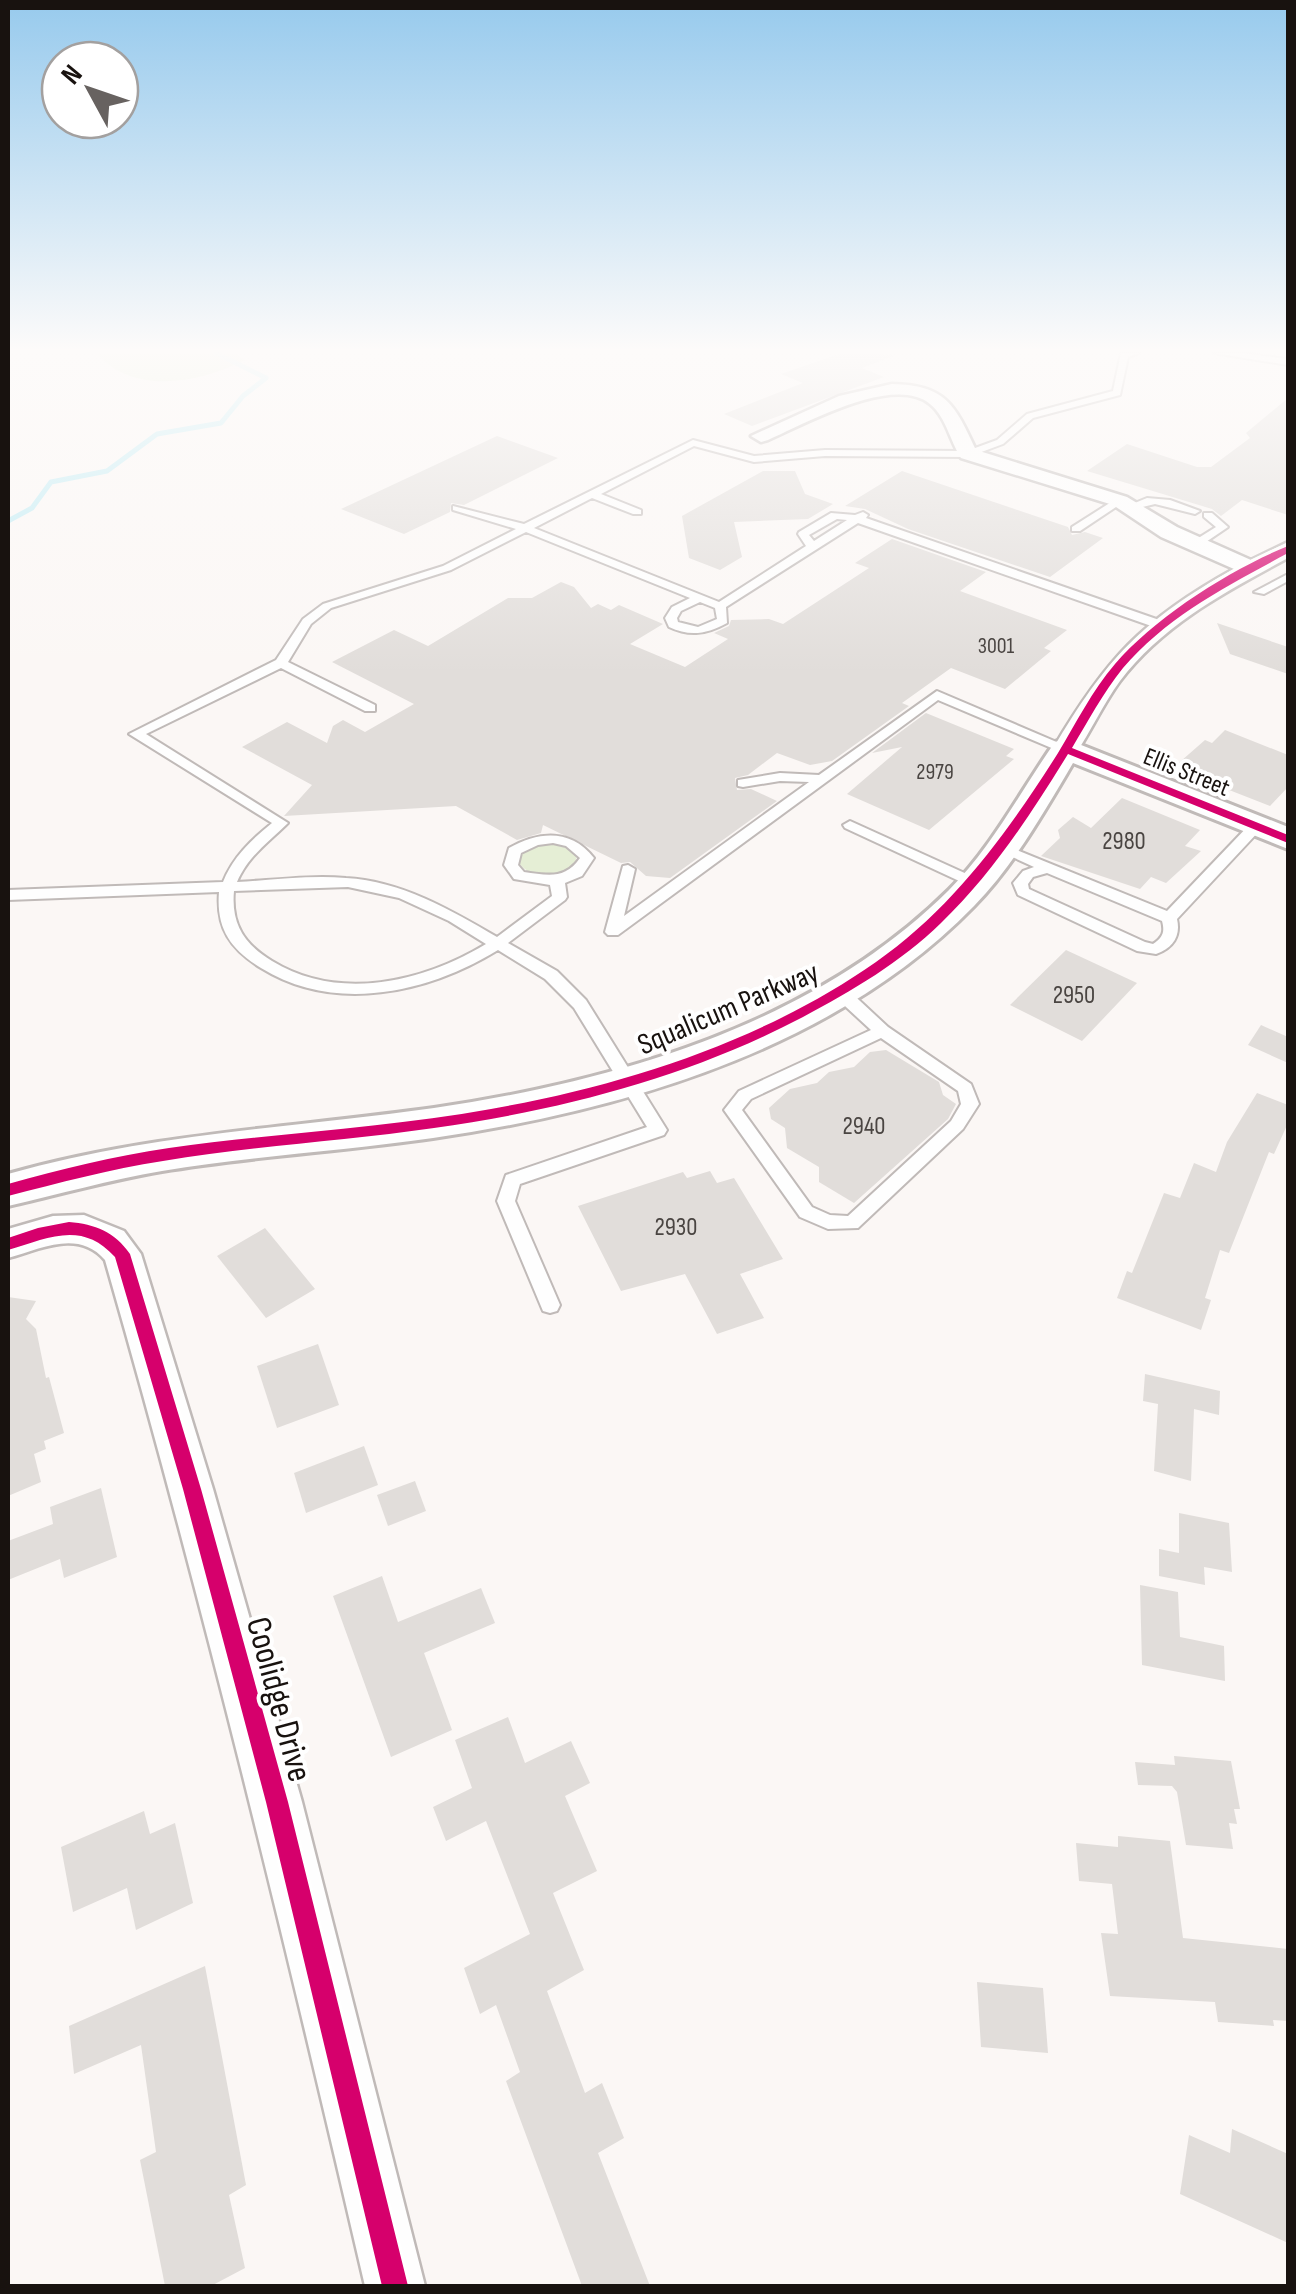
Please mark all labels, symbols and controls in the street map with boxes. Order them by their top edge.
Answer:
north arrow [40,40,140,140]
text: N [55,59,89,91]
house number: 3001 [978,633,1015,660]
street label: Ellis Street [1139,741,1234,804]
house number: 2979 [916,759,954,786]
house number: 2980 [1102,826,1146,857]
street label: Squalicum Parkway [632,954,825,1063]
house number: 2950 [1053,980,1095,1011]
house number: 2940 [843,1111,885,1142]
house number: 2930 [654,1212,698,1243]
street label: Coolidge Drive [236,1612,321,1786]

